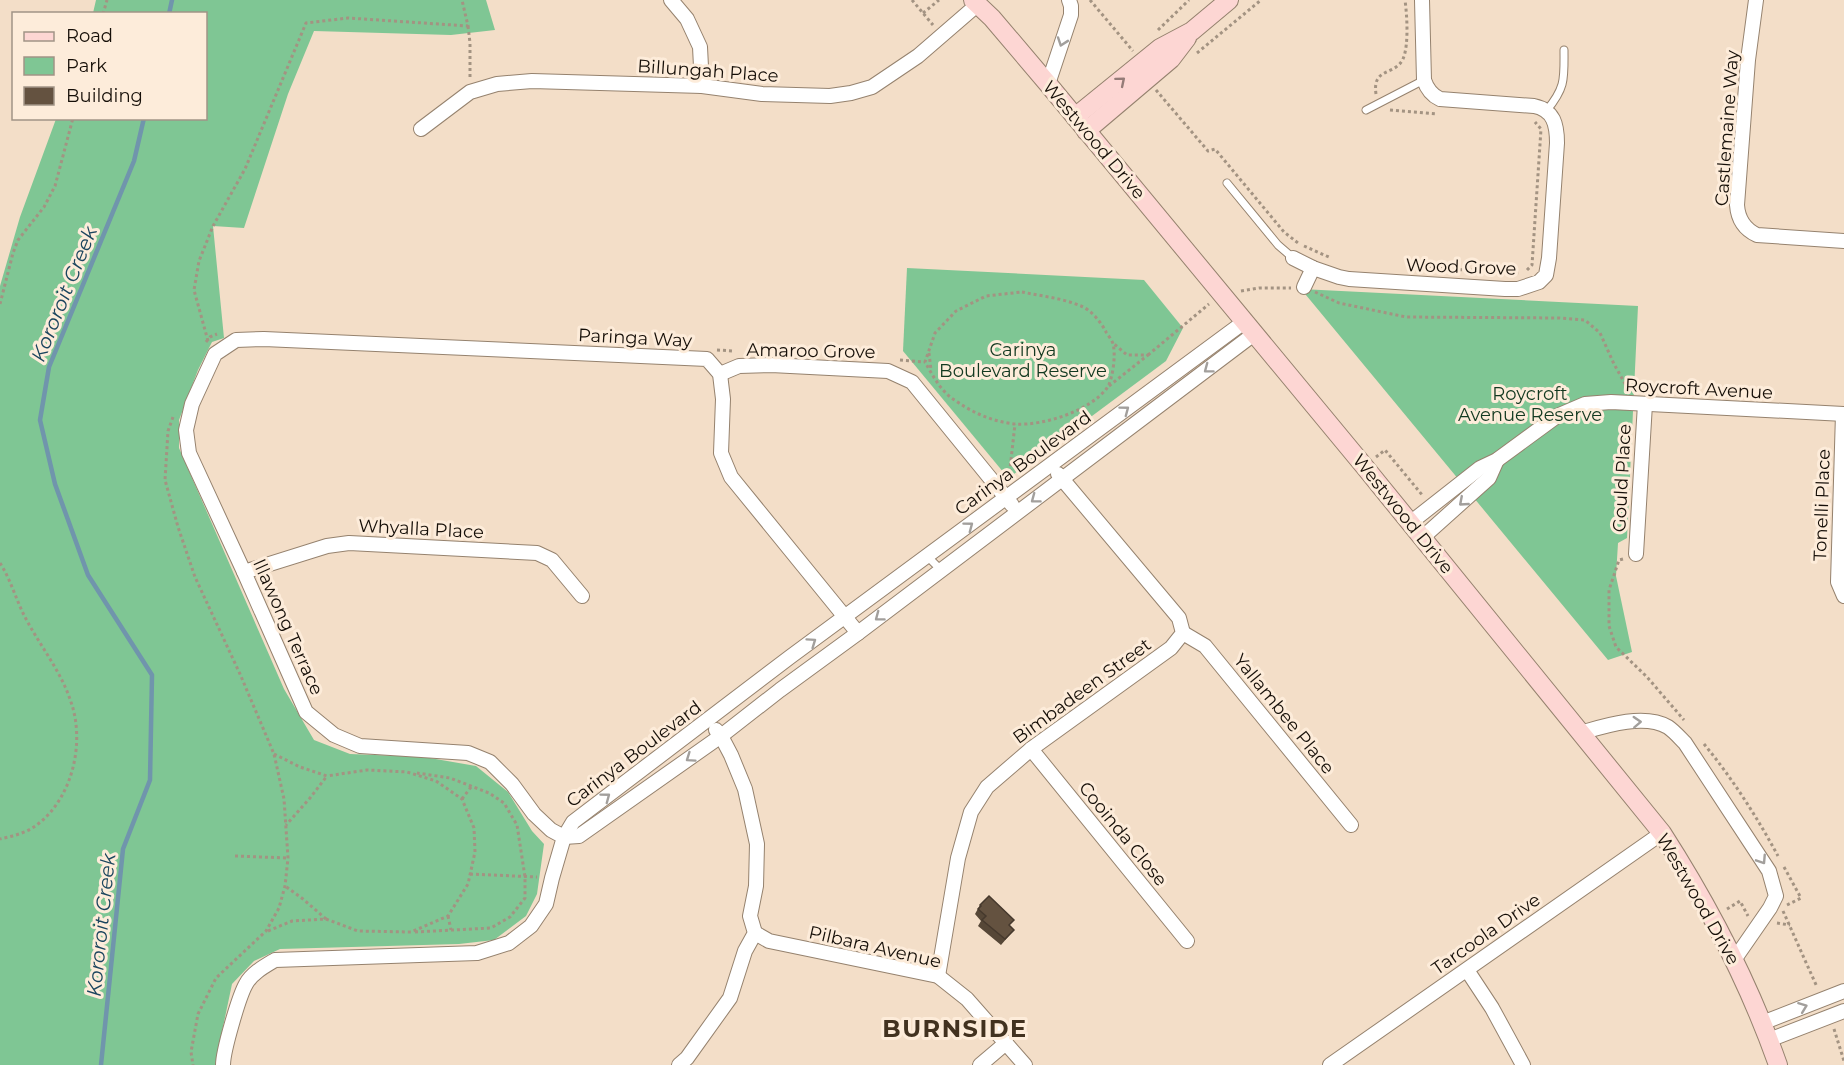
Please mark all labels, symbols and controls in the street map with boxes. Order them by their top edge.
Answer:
legend [12,12,207,120]
text: Road [66,25,113,47]
one-way arrow [1057,36,1070,47]
street label: Castlemaine Way [1711,49,1743,207]
text: Park [66,55,107,77]
street label: Billungah Place [637,55,779,87]
street label: Westwood Drive [1038,76,1150,204]
one-way arrow [1114,77,1125,88]
text: Building [66,85,143,107]
water label: Kororoit Creek [26,222,102,365]
street label: Wood Grove [1405,254,1517,280]
street label: Paringa Way [577,324,693,352]
street label: Amaroo Grove [746,339,876,363]
park label: Carinya Boulevard Reserve [939,339,1107,382]
one-way arrow [1203,362,1214,373]
street label: Roycroft Avenue [1625,374,1774,404]
park label: Roycroft Avenue Reserve [1458,383,1602,426]
street label: Carinya Boulevard [950,406,1096,520]
one-way arrow [1119,406,1130,417]
street label: Gould Place [1608,423,1636,533]
street label: Tonelli Place [1809,448,1835,561]
street label: Westwood Drive [1348,450,1458,579]
one-way arrow [1031,492,1042,503]
one-way arrow [1459,495,1470,506]
street label: Whyalla Place [358,515,485,543]
one-way arrow [962,522,973,533]
street label: Illawong Terrace [248,555,328,699]
one-way arrow [875,609,886,620]
street label: Bimbadeen Street [1009,633,1155,749]
one-way arrow [805,638,816,649]
street label: Yallambee Place [1229,649,1339,779]
street label: Carinya Boulevard [562,696,706,812]
one-way arrow [1632,716,1641,729]
one-way arrow [685,751,696,762]
street label: Cooinda Close [1074,777,1172,891]
one-way arrow [599,794,610,805]
street label: Westwood Drive [1651,829,1745,969]
water label: Kororoit Creek [82,851,121,998]
one-way arrow [1755,853,1766,864]
street label: Tarcoola Drive [1428,888,1545,980]
street label: Pilbara Avenue [807,921,943,973]
one-way arrow [1797,1002,1808,1014]
district label: BURNSIDE [882,1014,1028,1043]

